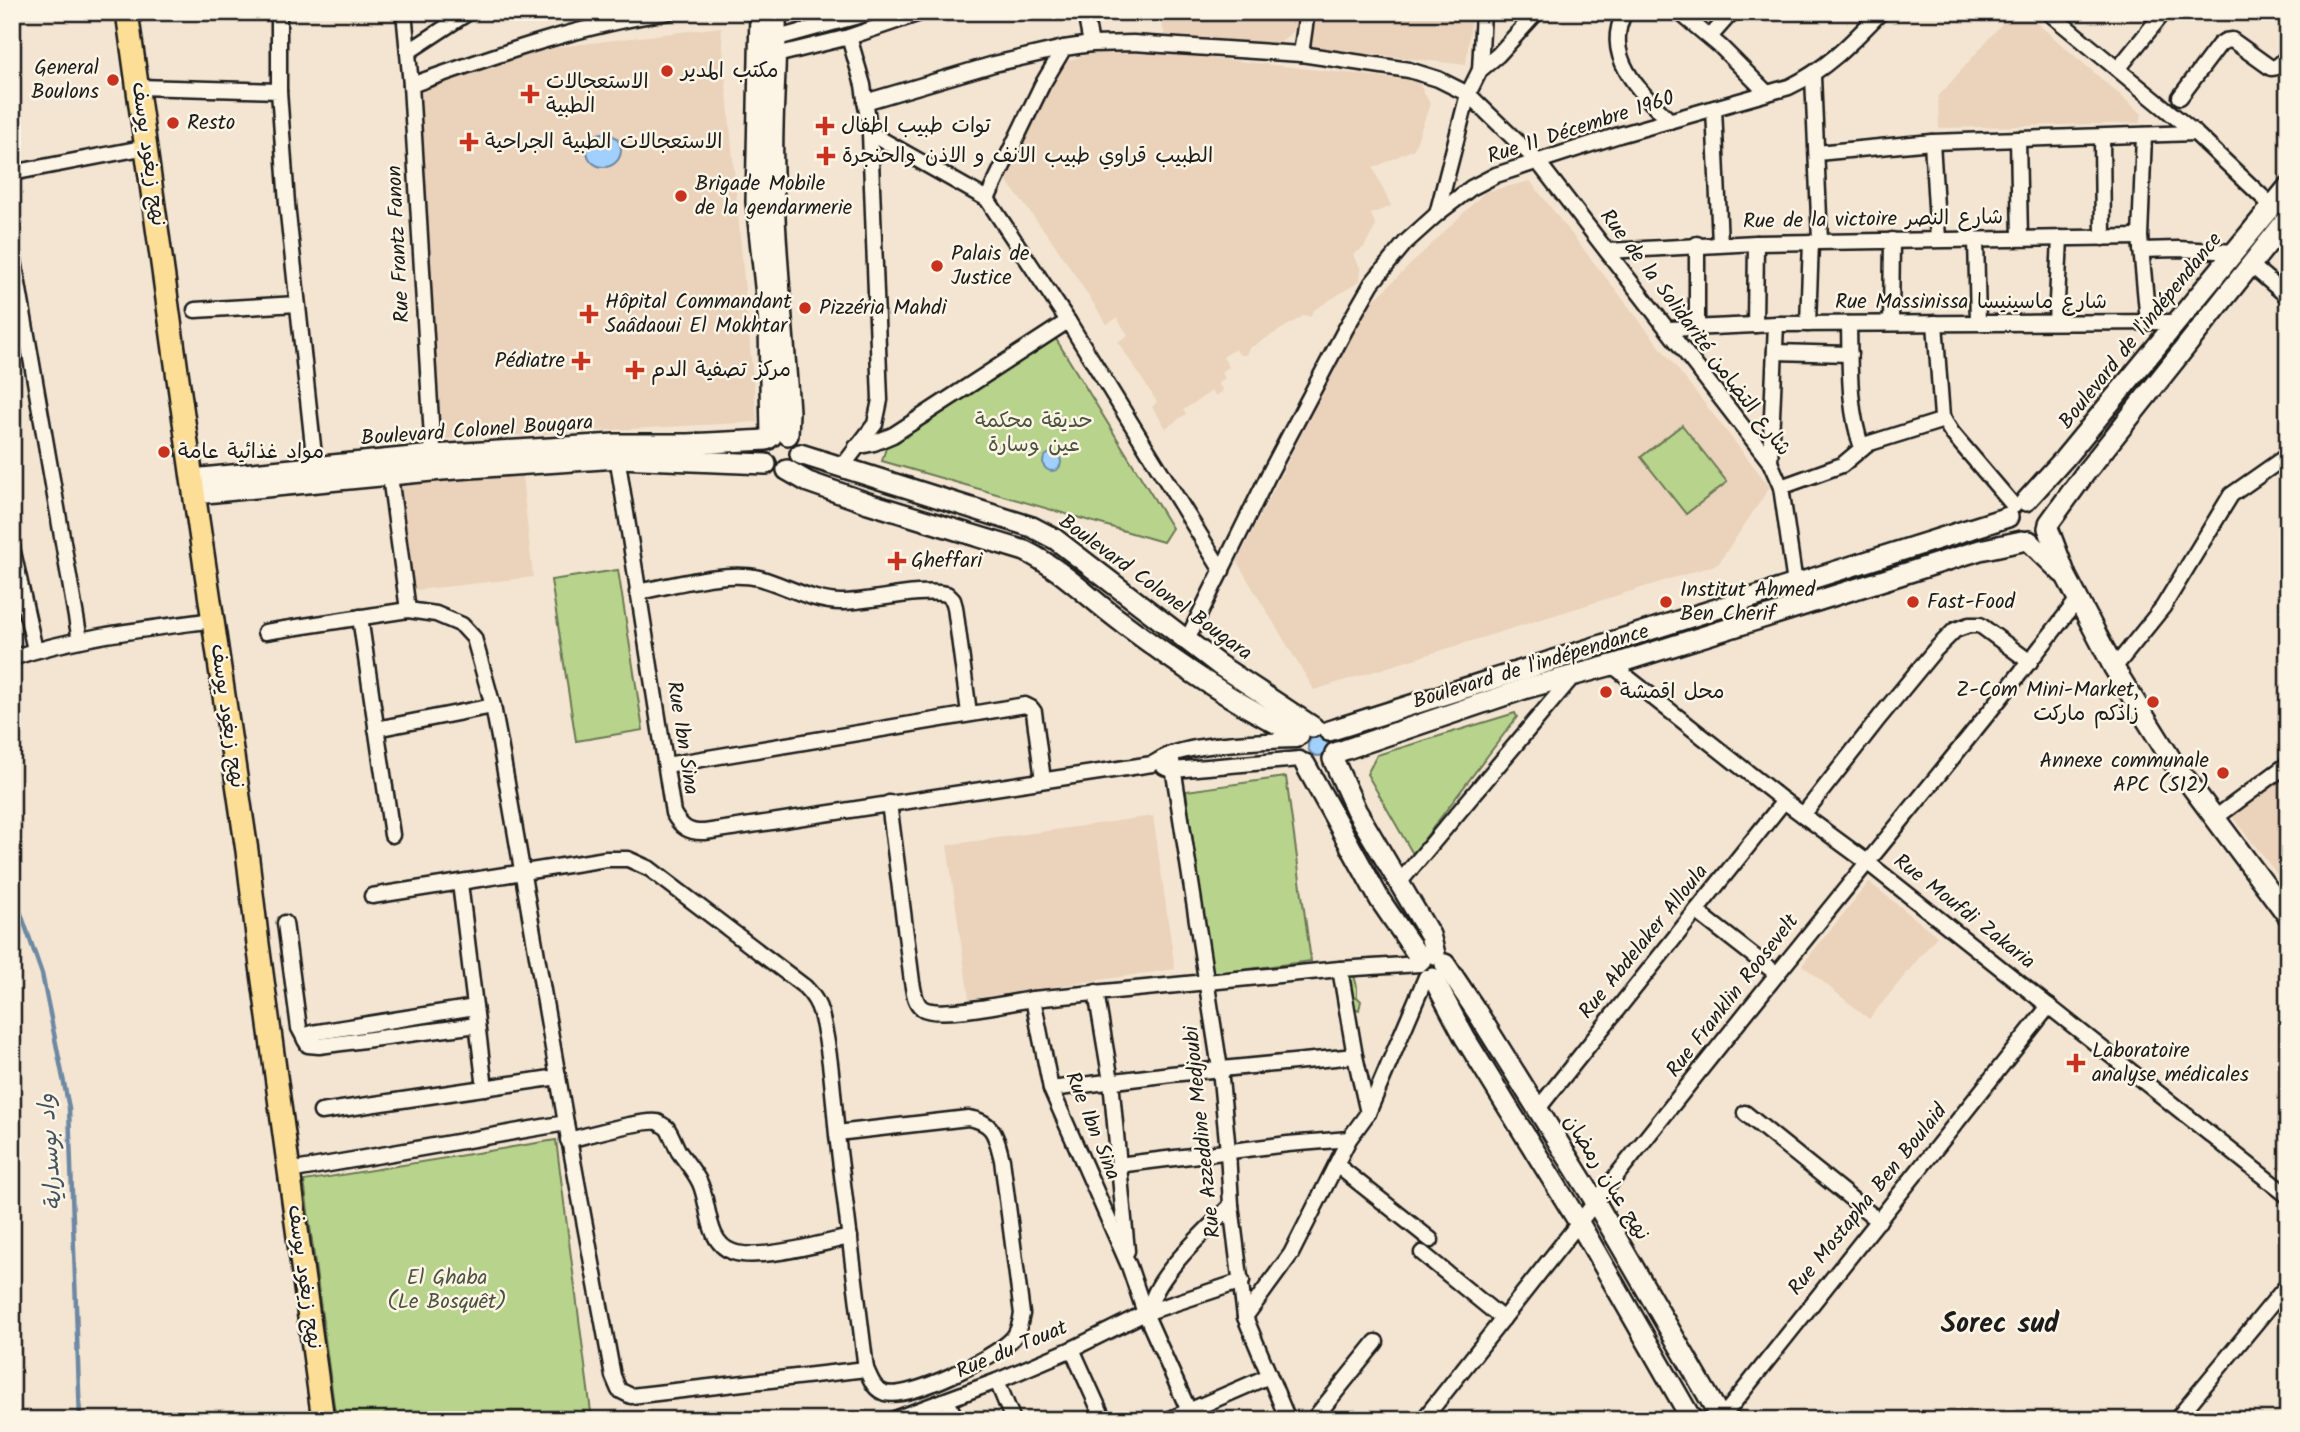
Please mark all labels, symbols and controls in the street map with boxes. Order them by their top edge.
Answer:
place label: General Boulons [31,52,99,109]
place label: مكتب المدير [679,55,778,88]
marker: مكتب المدير [659,63,675,79]
place label: الاستعجالات الطبية [546,66,649,123]
marker: General Boulons [105,72,121,88]
street label: نهج زيغود يوسف [122,80,174,228]
street label: Rue 11 Décembre 1960 [1483,82,1679,174]
marker: الاستعجالات الطبية [520,84,540,104]
place label: Resto [187,107,235,140]
place label: توات طبيب اطفال [841,110,992,143]
marker: Resto [165,115,181,131]
marker: توات طبيب اطفال [815,116,835,136]
place label: الاستعجالات الطبية الجراحية [485,126,723,159]
marker: الاستعجالات الطبية الجراحية [459,132,479,152]
place label: الطبيب قراوي طبيب الانف و الاذن والحنجرة [842,140,1213,173]
marker: الطبيب قراوي طبيب الانف و الاذن والحنجرة [816,146,836,166]
street label: Rue Frantz Fanon [378,164,420,324]
place label: Brigade Mobile de la gendarmerie [695,168,853,225]
marker: Brigade Mobile de la gendarmerie [673,188,689,204]
street label: Rue de la victoire شارع النصر [1743,201,2003,239]
street label: Rue de la Solidarité شارع التضامن [1591,202,1799,464]
street label: Boulevard de l'indépendance [2051,225,2231,437]
place label: Palais de Justice [951,238,1030,295]
marker: Palais de Justice [929,258,945,274]
place label: Hôpital Commandant Saâdaoui El Mokhtar [605,286,792,343]
street label: Rue Massinissa شارع ماسينيسا [1835,286,2107,319]
place label: Pizzéria Mahdi [819,292,947,325]
marker: Pizzéria Mahdi [797,300,813,316]
marker: Hôpital Commandant Saâdaoui El Mokhtar [579,304,599,324]
place label: Pédiatre [495,345,566,378]
marker: Pédiatre [571,351,591,371]
place label: مركز تصفية الدم [651,354,791,387]
marker: مركز تصفية الدم [625,360,645,380]
park label: حديقة محكمة عين وسارة [975,405,1093,462]
street label: Boulevard Colonel Bougara [360,406,594,456]
place label: مواد غذائية عامة [178,436,324,469]
marker: مواد غذائية عامة [156,444,172,460]
street label: Boulevard Colonel Bougara [1051,506,1259,670]
place label: Gheffari [911,545,983,578]
marker: Gheffari [889,553,905,569]
place label: Institut Ahmed Ben Cherif [1680,574,1816,631]
place label: Fast-Food [1927,586,2016,619]
marker: Institut Ahmed Ben Cherif [1658,594,1674,610]
marker: Fast-Food [1905,594,1921,610]
street label: Boulevard de l'indépendance [1409,615,1654,719]
street label: نهج زيغود يوسف [201,642,253,790]
place label: Z-Com Mini-Market, زادُكم ماركت [1956,674,2139,731]
place label: محل اقمشة [1620,676,1725,709]
street label: Rue Ibn Sina [657,679,707,797]
marker: محل اقمشة [1598,684,1614,700]
marker: Z-Com Mini-Market, زادُكم ماركت [2145,694,2161,710]
place label: Annexe communale APC (S12) [2040,745,2210,802]
marker: Annexe communale APC (S12) [2215,765,2231,781]
street label: Rue Moufdi Zakaria [1886,846,2042,978]
street label: Rue Abdelaker Alloula [1571,857,1717,1027]
street label: Rue Franklin Roosevelt [1658,906,1808,1085]
street label: Rue Azzeddine Medjoubi [1175,1023,1231,1240]
place label: Laboratoire analyse médicales [2092,1035,2249,1092]
marker: Laboratoire analyse médicales [2066,1053,2086,1073]
street label: Rue Ibn Sina [1055,1067,1129,1185]
water label: واد بوسدراية [29,1092,73,1211]
street label: Rue Mostapha Ben Boulaid [1780,1096,1956,1303]
street label: نهج عبان رمضان [1554,1108,1658,1248]
street label: نهج زيغود يوسف [278,1203,330,1351]
park label: El Ghaba (Le Bosquêt) [387,1262,507,1319]
district label: Sorec sud [1941,1302,2060,1347]
street label: Rue du Touat [951,1311,1074,1388]

